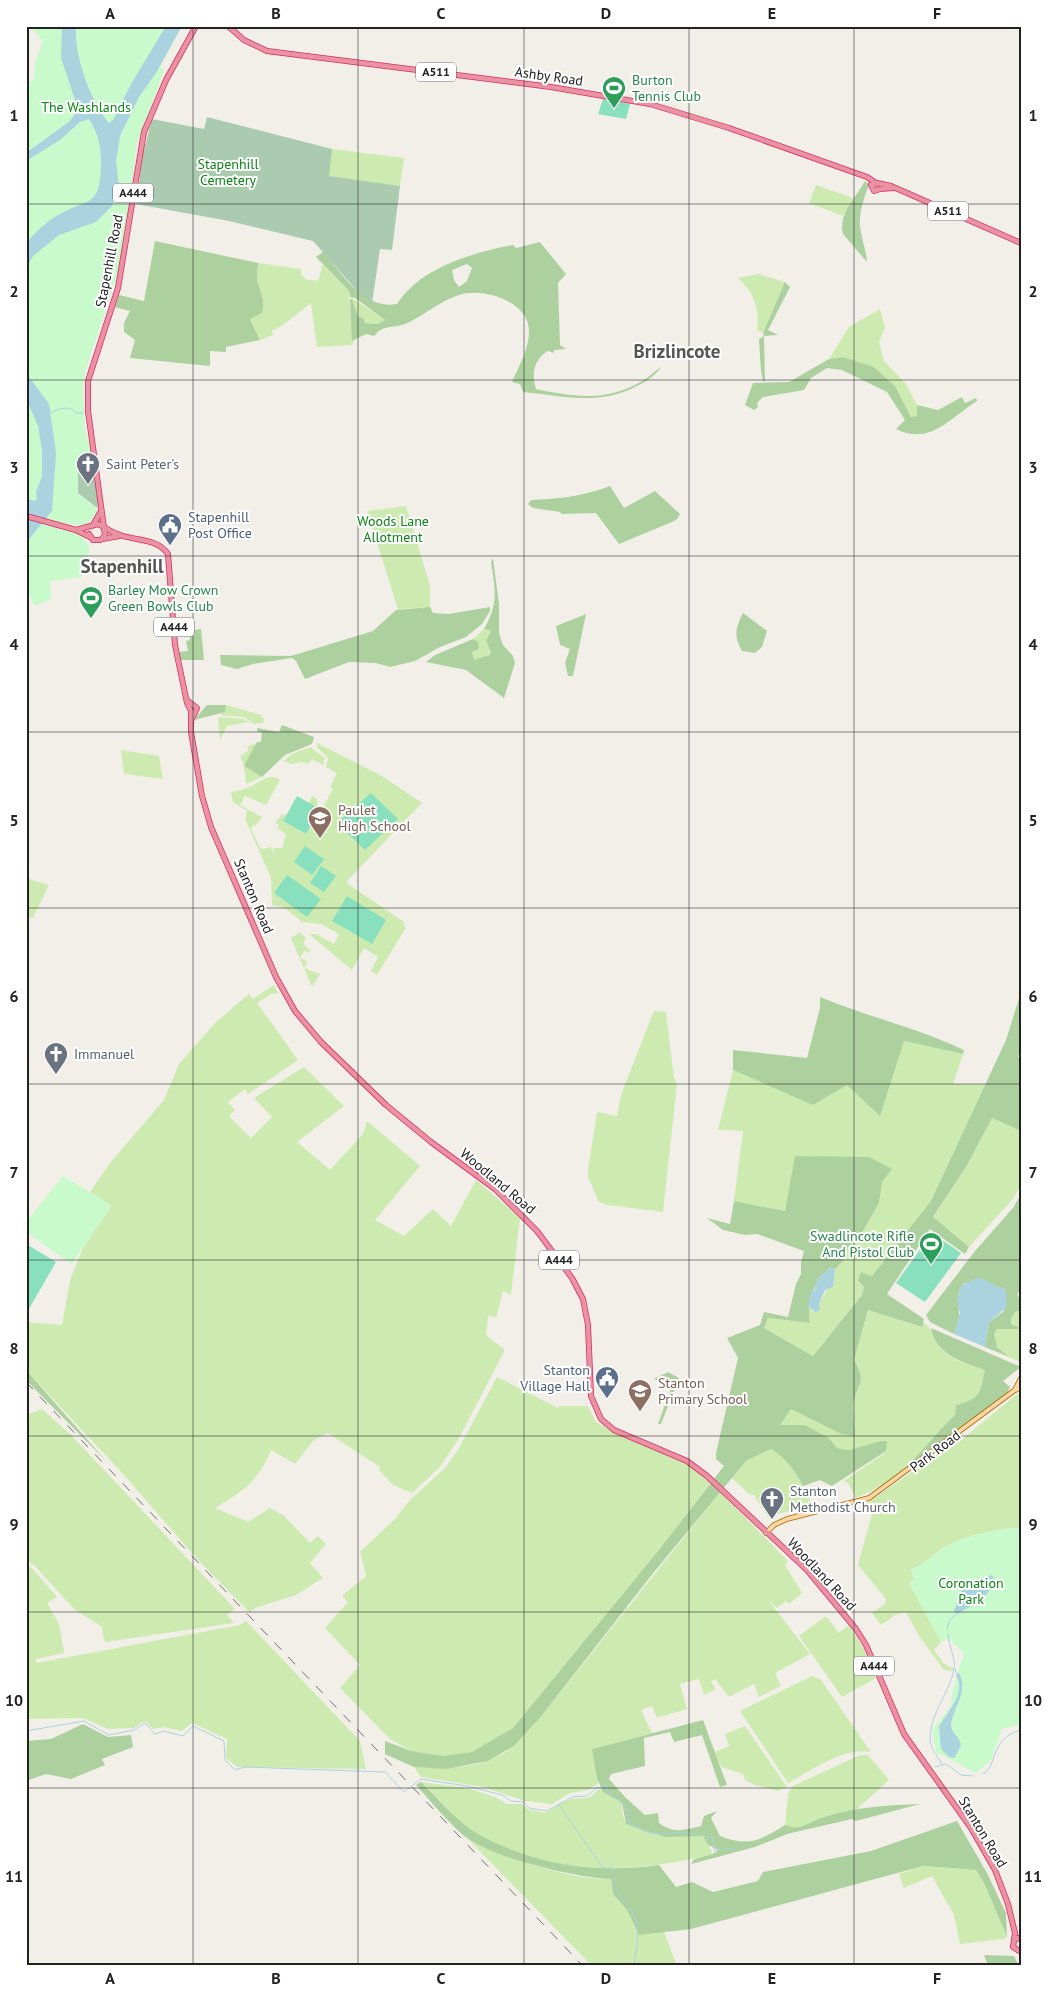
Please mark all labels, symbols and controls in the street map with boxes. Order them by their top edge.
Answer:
text: A [105,3,115,23]
text: B [271,3,281,23]
text: C [437,3,446,23]
text: D [601,3,611,23]
text: E [768,3,776,23]
text: F [933,3,941,23]
road number: A511 [416,62,456,82]
street label: Ashby Road [514,62,584,90]
place label: Burton Tennis Club [632,71,701,105]
sports icon: Burton Tennis Club [601,75,627,109]
park label: The Washlands [41,98,131,116]
text: 1 [9,105,19,125]
text: 1 [1028,105,1038,125]
park label: Stapenhill Cemetery [197,155,259,189]
road number: A444 [113,184,153,202]
road number: A511 [928,202,968,220]
street label: Stapenhill Road [91,213,127,309]
text: 2 [9,281,19,301]
text: 2 [1028,281,1038,301]
district label: Brizlincote [633,339,721,363]
church icon: Saint Peter's [75,451,101,485]
place label: Saint Peter's [106,455,179,473]
text: 3 [9,457,19,477]
text: 3 [1028,457,1038,477]
place label: Stapenhill Post Office [188,508,252,542]
public building icon: Stapenhill Post Office [157,512,183,546]
park label: Woods Lane Allotment [357,512,429,546]
district label: Stapenhill [80,554,164,578]
place label: Barley Mow Crown Green Bowls Club [108,581,218,615]
sports icon: Barley Mow Crown Green Bowls Club [78,585,104,619]
road number: A444 [154,618,194,636]
text: 4 [9,634,19,654]
text: 4 [1028,634,1038,654]
place label: Paulet High School [338,801,411,835]
school or university icon: Paulet High School [307,805,333,839]
text: 5 [9,810,19,830]
text: 5 [1028,810,1038,830]
street label: Stanton Road [230,856,278,936]
text: 6 [9,986,19,1006]
text: 6 [1028,986,1038,1006]
church icon: Immanuel [43,1041,69,1075]
place label: Immanuel [74,1045,134,1063]
street label: Woodland Road [457,1144,539,1218]
text: 7 [9,1162,19,1182]
text: 7 [1028,1162,1038,1182]
place label: Swadlincote Rifle And Pistol Club [810,1227,914,1261]
sports icon: Swadlincote Rifle And Pistol Club [918,1231,944,1265]
road number: A444 [539,1250,579,1270]
text: 8 [9,1338,19,1358]
text: 8 [1028,1338,1038,1358]
place label: Stanton Village Hall [519,1361,590,1395]
public building icon: Stanton Village Hall [594,1365,620,1399]
place label: Stanton Primary School [658,1374,747,1408]
school or university icon: Stanton Primary School [627,1378,653,1412]
street label: Park Road [906,1426,964,1476]
place label: Stanton Methodist Church [790,1482,896,1516]
church icon: Stanton Methodist Church [759,1486,785,1520]
text: 9 [9,1514,19,1534]
text: 9 [1028,1514,1038,1534]
street label: Woodland Road [784,1534,860,1614]
park label: Coronation Park [938,1574,1004,1608]
road number: A444 [854,1656,894,1675]
text: 10 [5,1690,23,1710]
text: 10 [1024,1690,1042,1710]
street label: Stanton Road [955,1793,1011,1871]
text: 11 [5,1866,23,1886]
text: 11 [1024,1866,1042,1886]
text: A [105,1968,115,1988]
text: B [271,1968,281,1988]
text: C [437,1968,446,1988]
text: D [601,1968,611,1988]
text: E [768,1968,776,1988]
text: F [933,1968,941,1988]

